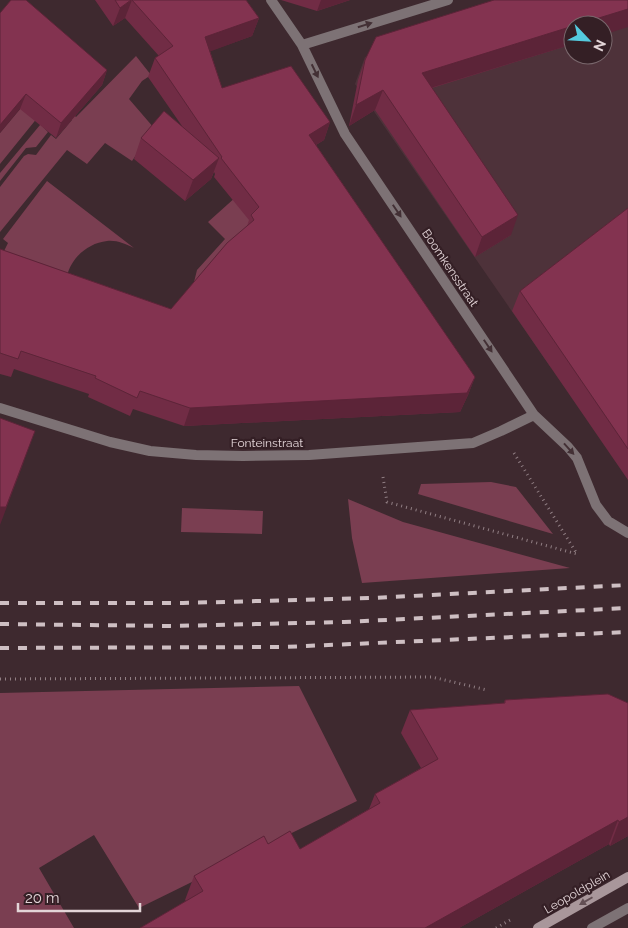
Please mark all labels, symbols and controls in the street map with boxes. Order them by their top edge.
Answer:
north arrow [563,15,613,65]
one-way arrow [358,21,373,29]
text: N [590,37,609,54]
one-way arrow [311,64,319,78]
one-way arrow [392,204,402,218]
street label: Boomkensstraat [419,227,481,309]
one-way arrow [483,339,492,352]
street label: Fonteinstraat [231,436,303,450]
one-way arrow [563,442,575,454]
street label: Leopoldplein [542,868,612,916]
scale bar [18,880,140,912]
text: 20 m [25,889,60,907]
one-way arrow [578,897,593,905]

